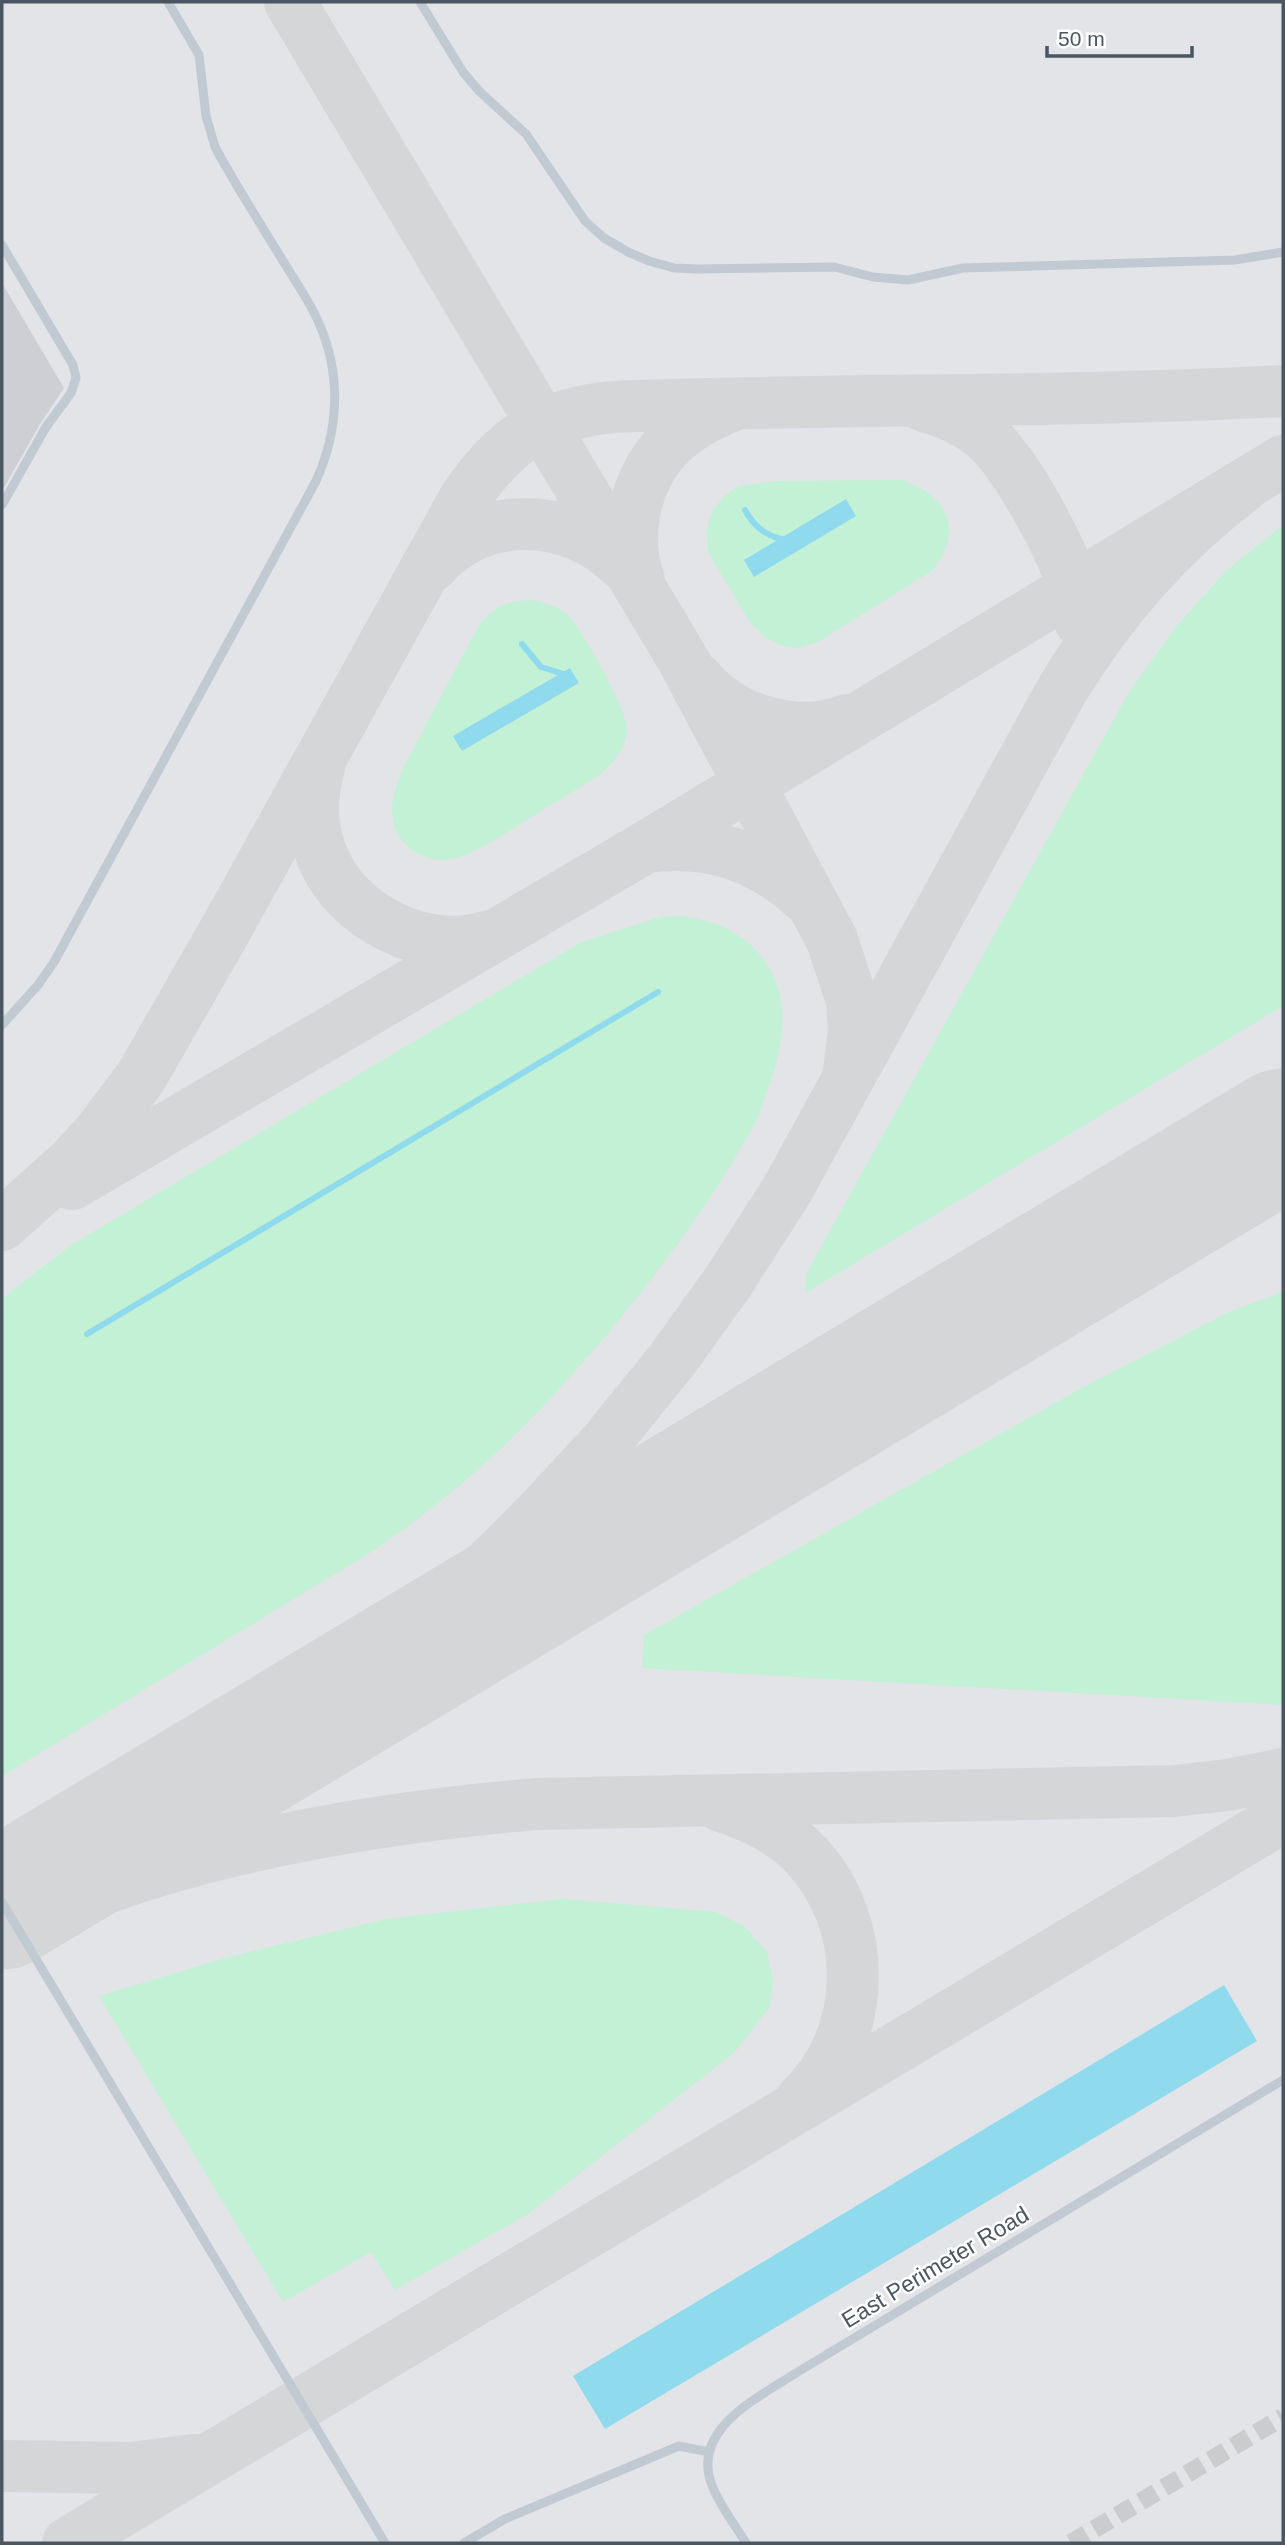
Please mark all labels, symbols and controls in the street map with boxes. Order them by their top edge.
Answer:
scale bar [1047,14,1192,58]
text: 50 m [1058,27,1105,50]
street label: East Perimeter Road [837,2201,1033,2333]

